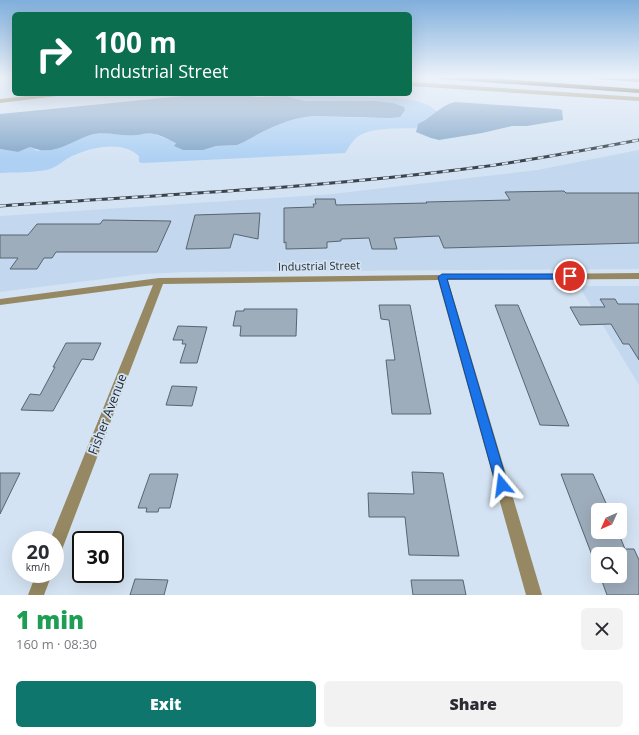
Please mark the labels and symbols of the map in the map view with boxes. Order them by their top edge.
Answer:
street label: Industrial Street [278,257,360,274]
pin [553,259,587,293]
street label: Fisher Avenue [83,371,131,457]
position arrow [481,464,523,506]
north arrow [591,503,627,539]
speed limit sign: 30 [72,531,124,583]

